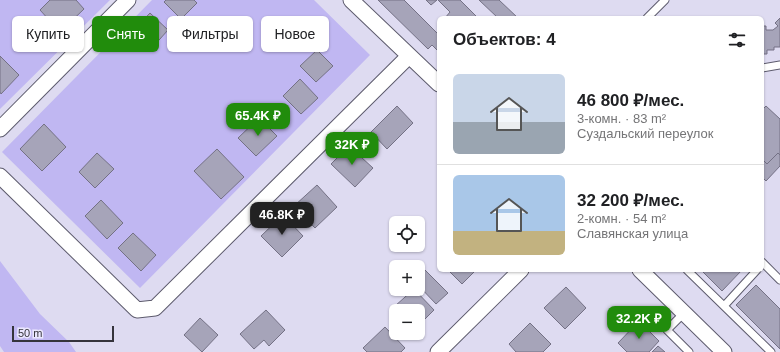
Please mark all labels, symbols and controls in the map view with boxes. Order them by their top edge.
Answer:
chip: Купить [12,16,84,52]
chip: Снять [92,16,159,52]
chip: Фильтры [167,16,253,52]
chip: Новое [261,16,329,52]
icon: filters [726,29,748,51]
text: Объектов: 4 [453,30,556,49]
icon: home [485,90,533,138]
text: 46 800 ₽/мес. [577,91,684,110]
pin: 65.4K ₽ [221,103,295,137]
text: 65.4K ₽ [235,108,281,123]
text: 3-комн. · 83 m² [577,111,666,126]
text: Суздальский переулок [577,126,714,141]
pin: 32K ₽ [324,132,380,166]
text: 32K ₽ [334,137,370,152]
icon: home [485,191,533,239]
text: 32 200 ₽/мес. [577,191,684,210]
pin: 46.8K ₽ [245,202,319,236]
text: 46.8K ₽ [259,207,305,222]
text: 2-комн. · 54 m² [577,211,666,226]
map controls [389,216,425,340]
button: locate [389,216,425,252]
text: Славянская улица [577,226,688,241]
button: + [389,260,425,296]
button: − [389,304,425,340]
pin: 32.2K ₽ [602,306,676,340]
text: 32.2K ₽ [616,311,662,326]
scale bar [12,324,114,343]
text: 50 m [18,327,42,339]

